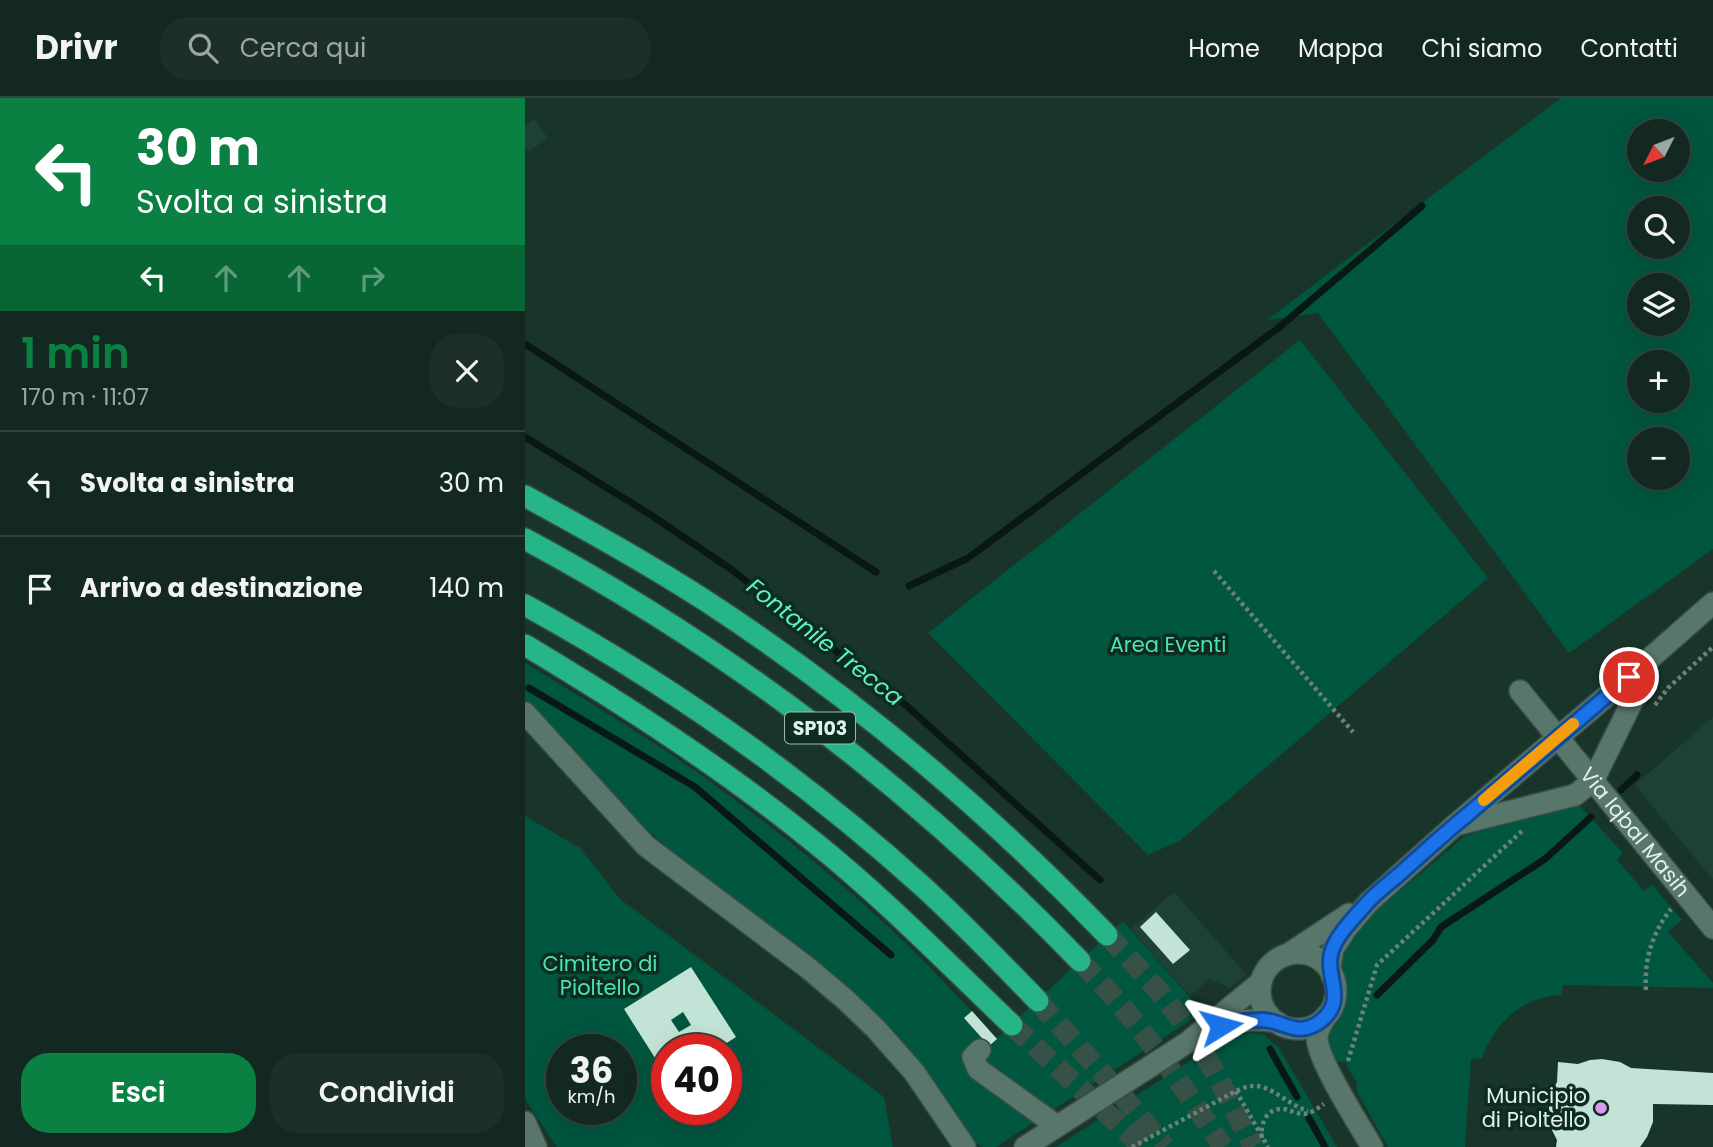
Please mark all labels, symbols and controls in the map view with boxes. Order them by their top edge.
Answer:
search box [160,17,650,80]
text: Drivr [35,24,118,71]
icon: search [184,29,222,67]
text: Cerca qui [240,30,366,66]
text: Home [1188,32,1260,65]
text: Mappa [1298,32,1383,65]
text: Chi siamo [1421,32,1542,65]
text: Contatti [1580,32,1678,65]
text: 30 m [136,114,260,182]
north arrow [1627,119,1691,182]
map controls [1627,119,1690,490]
icon: left [21,126,112,217]
text: Svolta a sinistra [136,179,388,224]
button: search [1627,196,1690,259]
icon: left [134,259,172,297]
icon: ahead [207,259,245,297]
icon: ahead [280,259,318,297]
icon: right [353,259,391,297]
button: layers [1627,273,1690,336]
text: 1 min [21,324,130,383]
button: close [430,334,504,408]
button: + [1627,350,1690,413]
text: 170 m · 11:07 [21,381,149,413]
button: − [1627,427,1690,490]
icon: left [21,465,59,503]
text: Svolta a sinistra [80,465,295,501]
text: 30 m [439,465,504,501]
icon: arrive [21,570,59,608]
text: Arrivo a destinazione [80,570,363,606]
text: 140 m [429,570,504,606]
water label: Fontanile Trecca [740,571,910,713]
park label: Area Eventi [1110,630,1226,659]
pin [1599,647,1659,707]
icon: arrive [1610,658,1648,696]
road number: SP103 [785,712,855,744]
street label: Via Iqbal Masih [1574,761,1697,903]
park label: Cimitero di Pioltello [542,949,658,1002]
position arrow [1184,989,1258,1063]
speed limit sign: 40 [651,1034,742,1125]
text: 36 [570,1046,613,1095]
button: Esci [21,1053,256,1133]
button: Condividi [270,1053,504,1133]
place label: Municipio di Pioltello [1482,1081,1587,1134]
text: km/h [568,1084,615,1109]
marker: Municipio di Pioltello [1593,1100,1609,1116]

